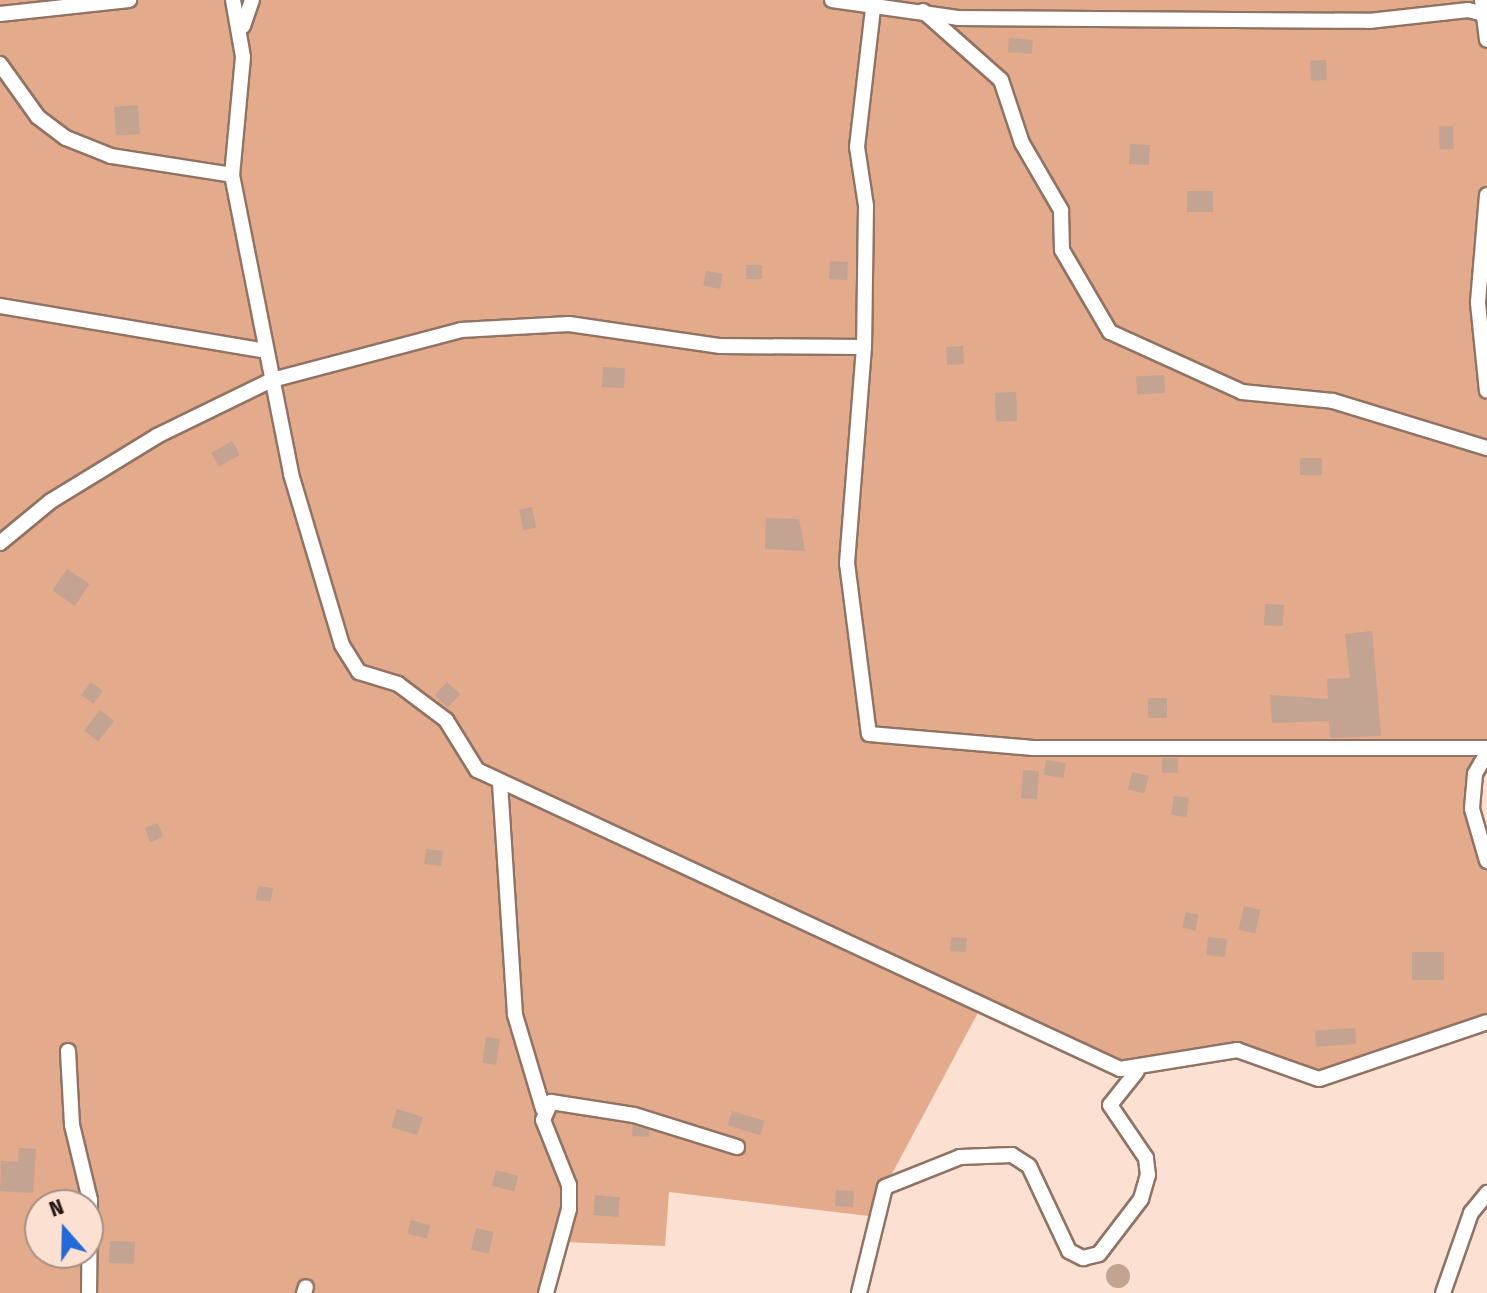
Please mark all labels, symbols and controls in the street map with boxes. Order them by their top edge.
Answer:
north arrow [24,1189,104,1269]
text: N [45,1193,67,1223]

